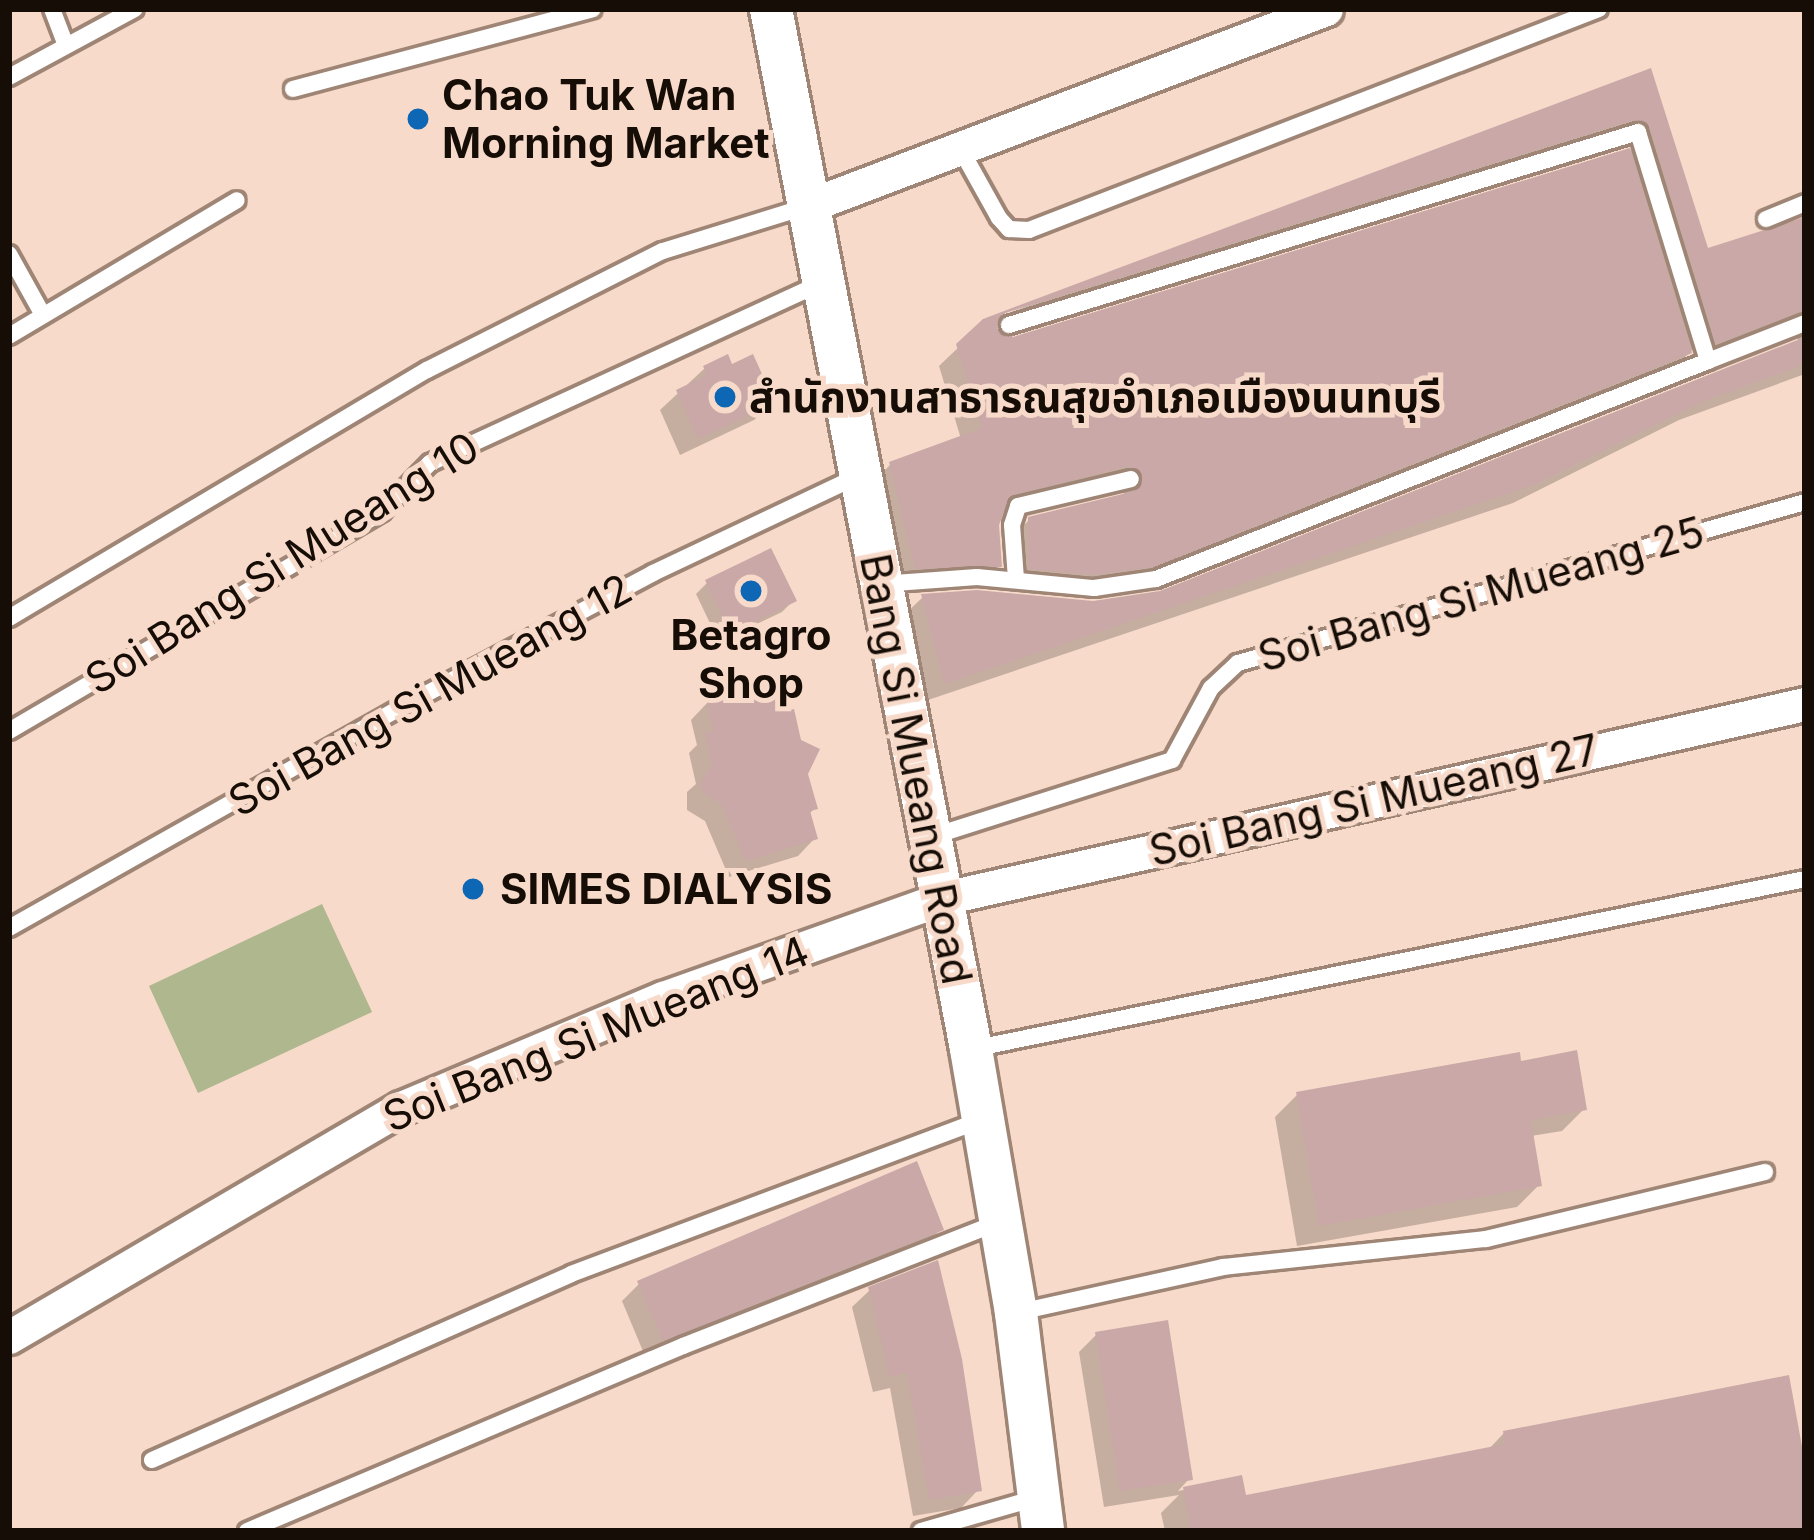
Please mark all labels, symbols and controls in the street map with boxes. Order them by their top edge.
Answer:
place label: Chao Tuk Wan Morning Market [442,70,770,168]
marker: Chao Tuk Wan Morning Market [405,106,431,132]
place label: สำนักงานสาธารณสุขอำเภอเมืองนนทบุรี [749,372,1441,422]
marker: สำนักงานสาธารณสุขอำเภอเมืองนนทบุรี [712,384,738,410]
street label: Soi Bang Si Mueang 10 [76,421,488,705]
street label: Soi Bang Si Mueang 25 [1252,506,1710,682]
street label: Bang Si Mueang Road [850,550,982,988]
street label: Soi Bang Si Mueang 12 [220,563,640,827]
marker: Betagro Shop [738,578,764,604]
place label: Betagro Shop [670,610,832,708]
street label: Soi Bang Si Mueang 27 [1144,724,1604,876]
place label: SIMES DIALYSIS [500,864,832,914]
marker: SIMES DIALYSIS [457,873,489,905]
street label: Soi Bang Si Mueang 14 [376,926,816,1142]

